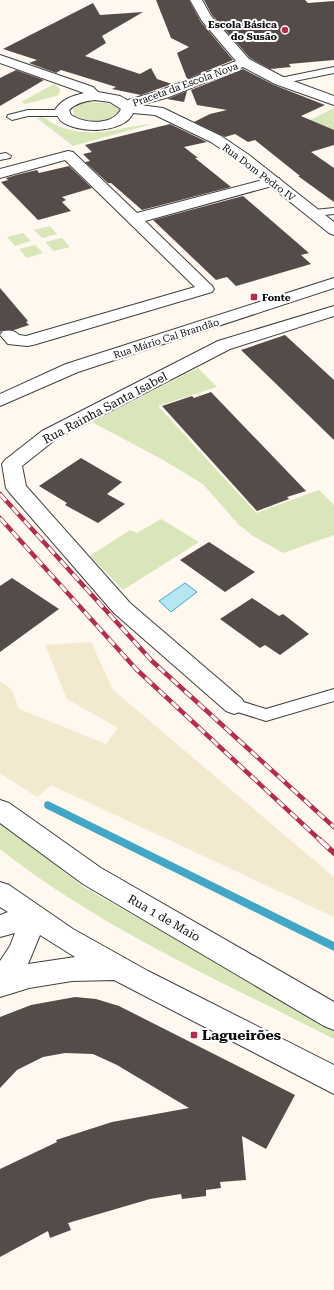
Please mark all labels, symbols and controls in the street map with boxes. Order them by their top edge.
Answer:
place label: Escola Básica do Susão [208,19,278,42]
marker: Escola Básica do Susão [280,25,290,35]
street label: Praceta da Escola Nova [131,60,240,109]
street label: Rua Dom Pedro IV [220,141,297,203]
marker: Fonte [249,292,259,302]
place label: Fonte [262,292,291,303]
street label: Rua Mário Cal Brandão [112,316,220,361]
street label: Rua Rainha Santa Isabel [40,369,170,447]
street label: Rua 1 de Maio [125,892,203,944]
place label: Lagueirões [202,1027,281,1043]
marker: Lagueirões [189,1030,199,1040]

